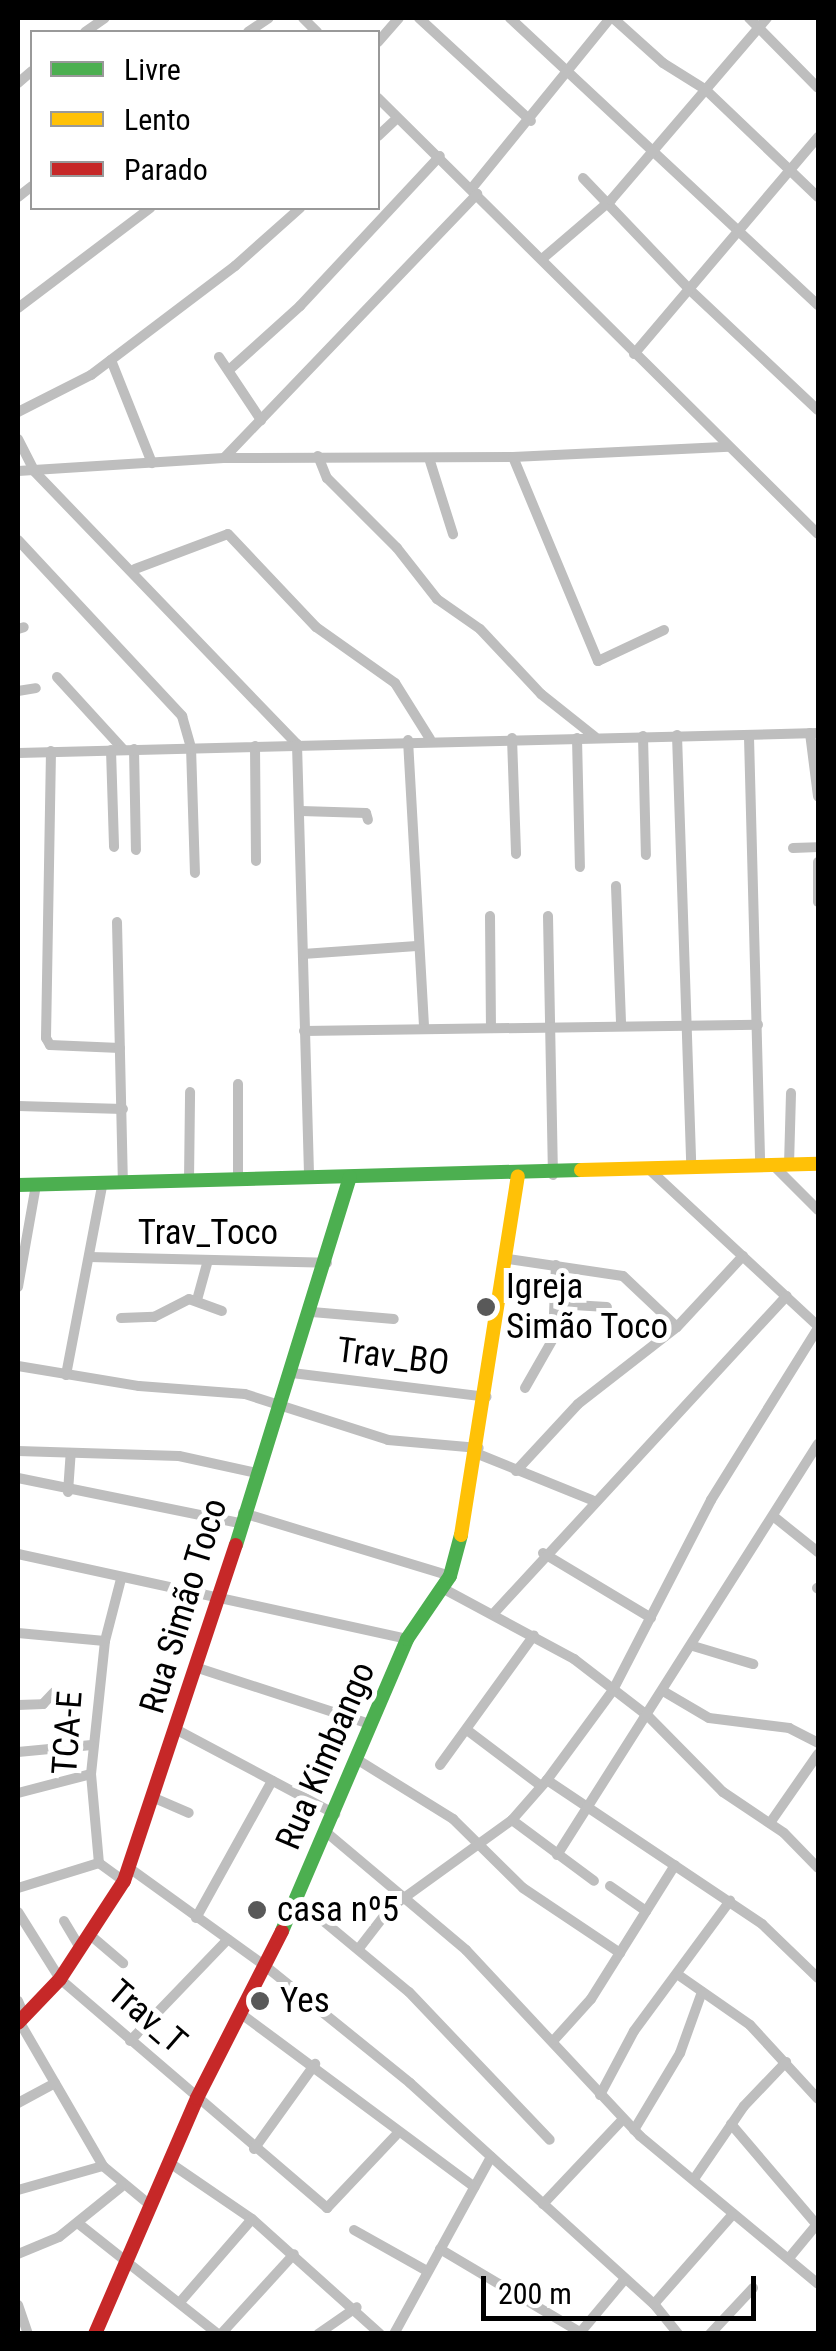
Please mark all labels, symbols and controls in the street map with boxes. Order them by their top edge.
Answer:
legend [30,30,380,210]
text: Livre [124,52,181,87]
text: Lento [124,102,191,137]
text: Parado [124,152,208,187]
street label: Trav_Toco [138,1212,278,1254]
place label: Igreja Simão Toco [506,1266,669,1348]
marker: Igreja Simão Toco [475,1296,497,1318]
street label: Trav_BO [335,1329,451,1385]
street label: Rua Simão Toco [131,1493,237,1719]
street label: Rua Kimbango [268,1656,384,1856]
street label: TCA-E [44,1690,92,1776]
place label: casa nº5 [277,1889,399,1931]
marker: casa nº5 [246,1899,268,1921]
street label: Trav_T [99,1971,195,2063]
place label: Yes [280,1980,330,2022]
marker: Yes [249,1990,271,2012]
scale bar [486,2256,761,2318]
text: 200 m [498,2276,572,2311]

